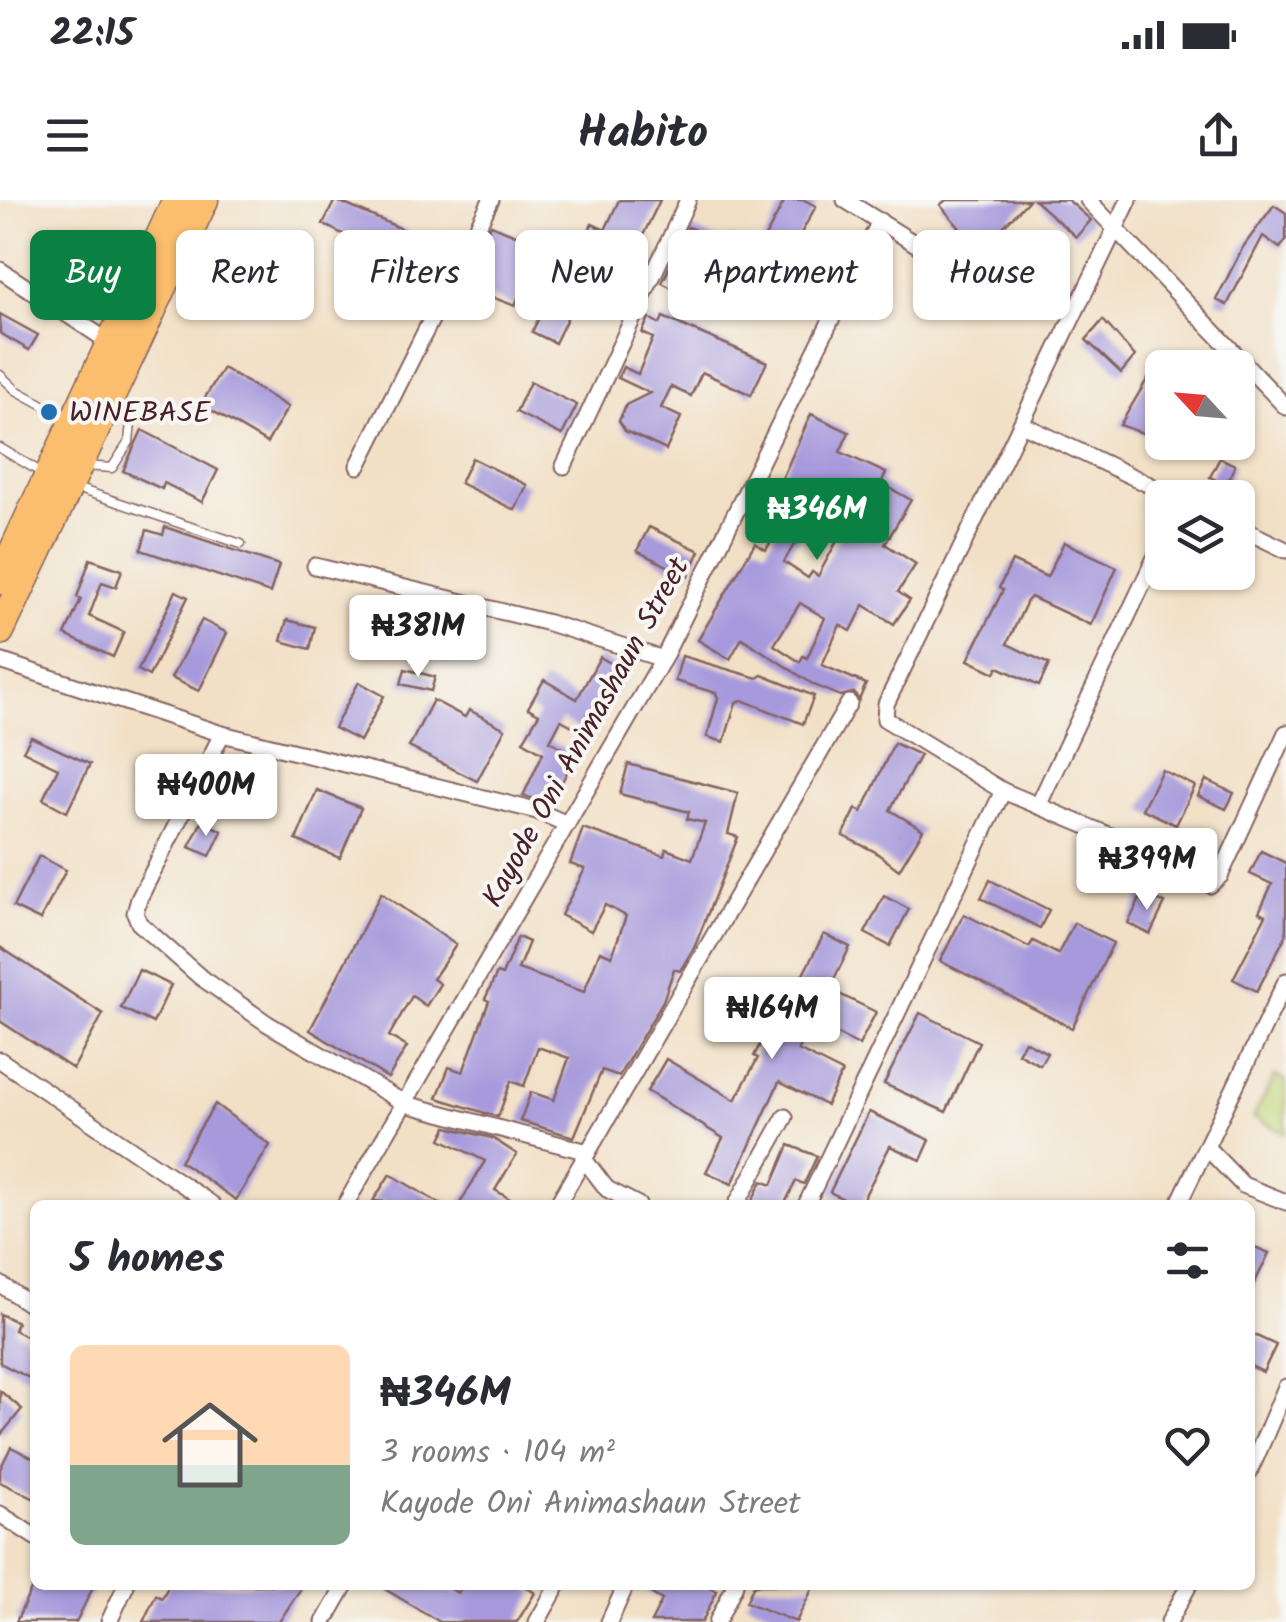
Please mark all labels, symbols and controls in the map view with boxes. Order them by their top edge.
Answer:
text: 22:15 [50,5,134,65]
text: Habito [578,99,708,171]
icon: menu [40,108,95,163]
icon: share [1191,108,1246,163]
chip: Buy [30,230,156,320]
chip: Rent [176,230,314,320]
chip: Filters [334,230,495,320]
chip: New [515,230,648,320]
chip: Apartment [668,230,893,320]
chip: House [913,230,1070,320]
north arrow [1145,350,1255,460]
map controls [1145,350,1255,590]
place label: WINEBASE [69,390,212,438]
marker: WINEBASE [38,401,60,423]
pin: ₦346M [747,478,887,563]
button: layers [1145,480,1255,590]
text: ₦346M [767,485,867,536]
street label: Kayode Oni Animashaun Street [470,549,704,917]
pin: ₦381M [348,595,488,680]
text: ₦381M [371,602,465,653]
pin: ₦400M [136,754,276,839]
text: ₦400M [157,761,255,812]
pin: ₦399M [1077,828,1217,913]
text: ₦399M [1098,835,1196,886]
pin: ₦164M [702,977,842,1062]
text: ₦164M [726,984,818,1035]
text: 5 homes [70,1227,225,1294]
icon: filters [1160,1233,1215,1288]
text: ₦346M [380,1361,511,1428]
icon: home [150,1385,270,1505]
icon: heart [1160,1418,1215,1473]
text: 3 rooms · 104 m² [380,1428,615,1479]
text: Kayode Oni Animashaun Street [380,1479,801,1530]

